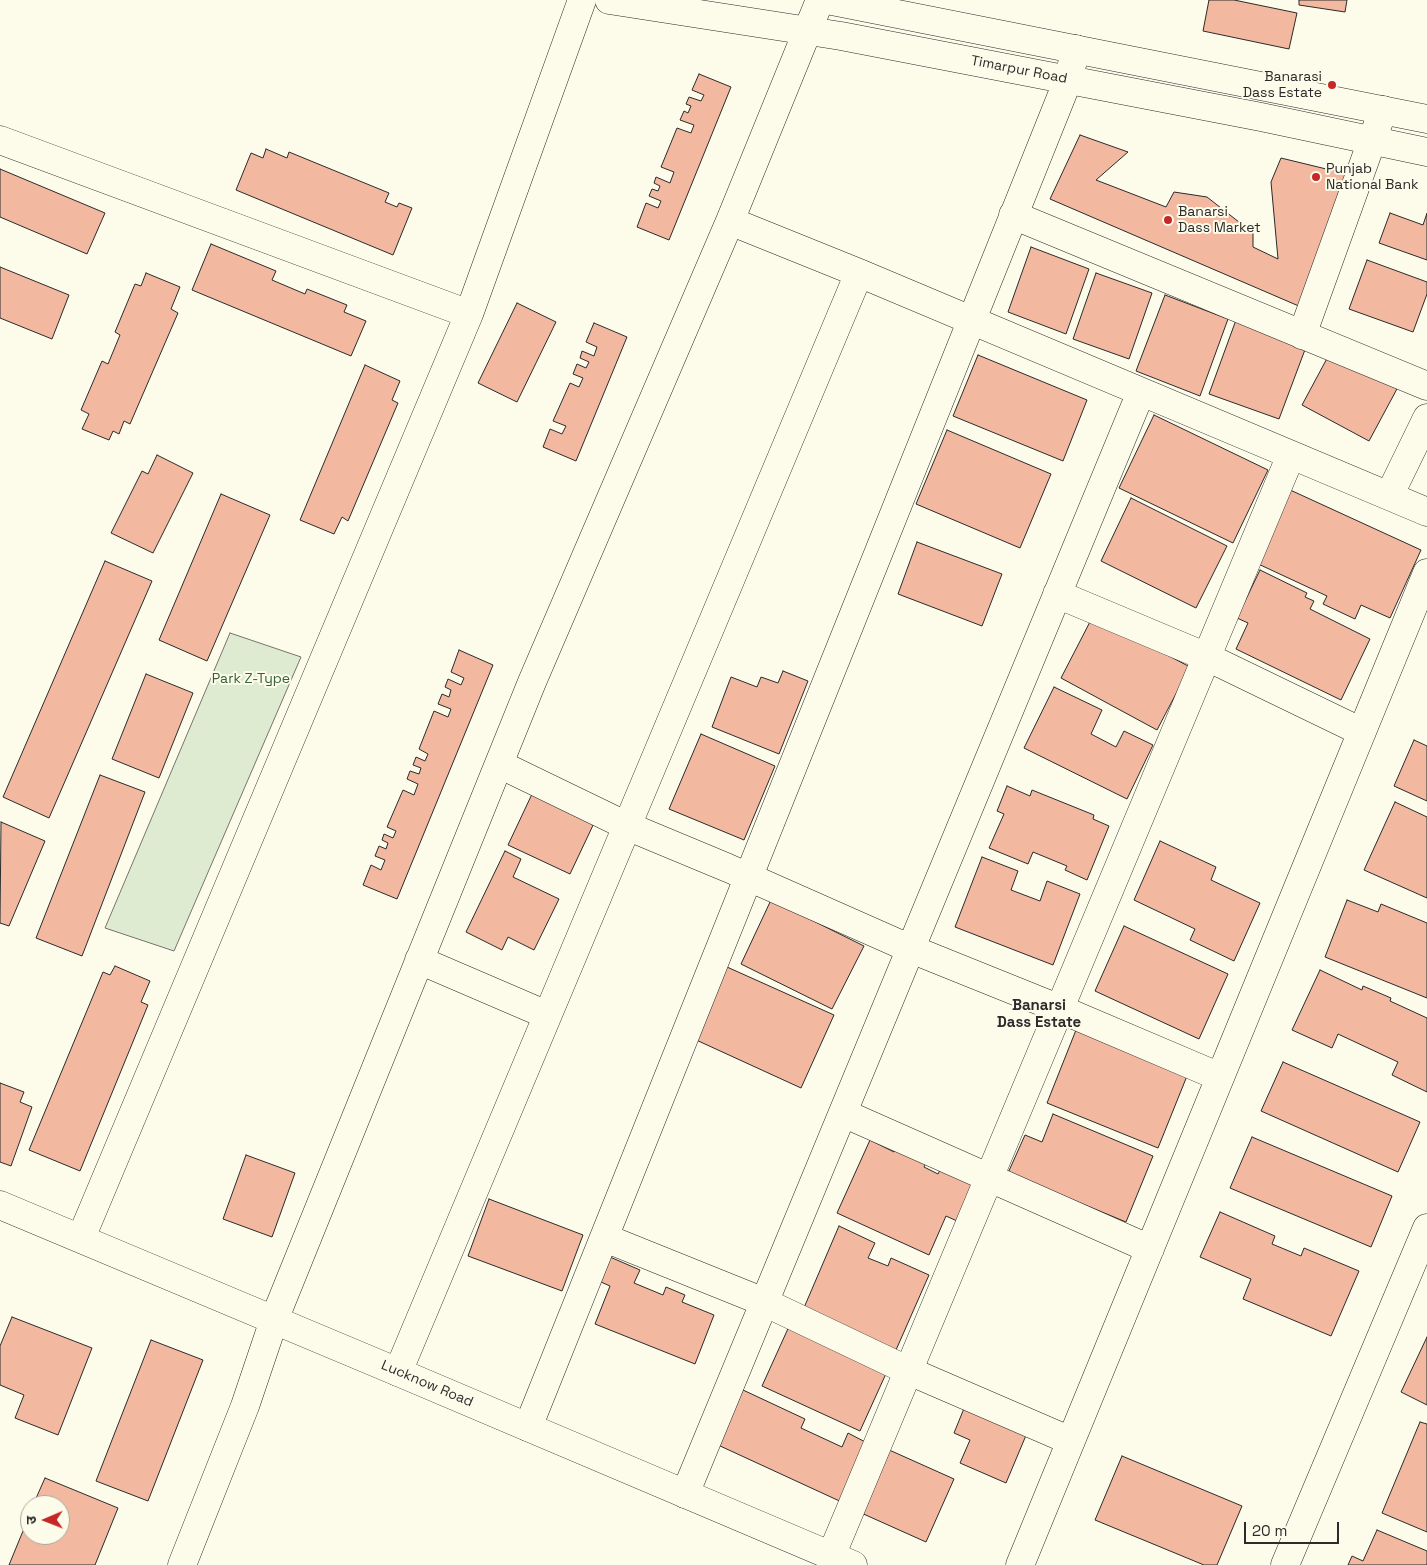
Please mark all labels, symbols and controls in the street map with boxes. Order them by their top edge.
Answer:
street label: Timarpur Road [969,52,1069,88]
place label: Banarasi Dass Estate [1243,69,1322,102]
marker: Banarasi Dass Estate [1326,79,1338,91]
place label: Punjab National Bank [1326,161,1419,193]
marker: Punjab National Bank [1310,171,1322,183]
place label: Banarsi Dass Market [1178,204,1261,236]
marker: Banarsi Dass Market [1162,214,1174,226]
park label: Park Z-Type [212,671,290,687]
district label: Banarsi Dass Estate [997,997,1081,1032]
street label: Lucknow Road [378,1357,476,1411]
north arrow [20,1495,70,1545]
scale bar [1247,1512,1342,1544]
text: उ [22,1516,40,1525]
text: 20 m [1252,1521,1287,1540]

